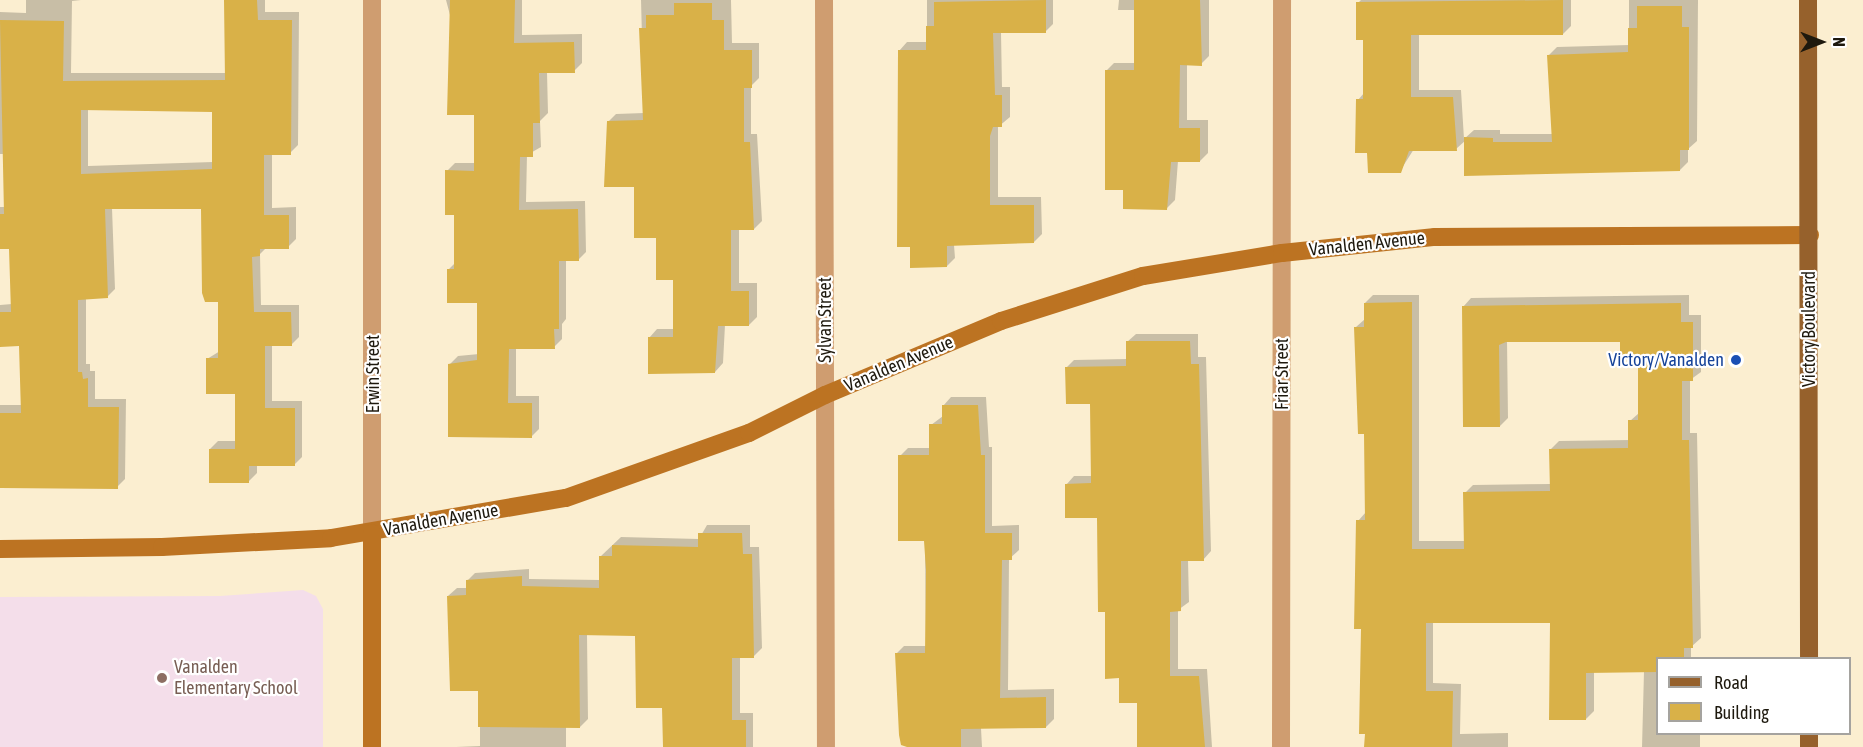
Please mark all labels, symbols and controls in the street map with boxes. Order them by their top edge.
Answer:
north arrow [1791,12,1851,72]
text: N [1830,37,1848,47]
street label: Vanalden Avenue [1308,227,1426,261]
street label: Victory Boulevard [1798,271,1820,387]
street label: Sylvan Street [814,277,836,363]
street label: Vanalden Avenue [841,331,957,397]
street label: Erwin Street [362,335,384,413]
street label: Friar Street [1271,338,1293,410]
place label: Victory/Vanalden [1608,349,1724,371]
marker: Victory/Vanalden [1729,353,1743,367]
street label: Vanalden Avenue [382,499,500,541]
place label: Vanalden Elementary School [174,657,298,700]
legend [1656,657,1851,735]
marker: Vanalden Elementary School [155,671,169,685]
text: Road [1714,672,1748,693]
text: Building [1714,702,1769,723]

